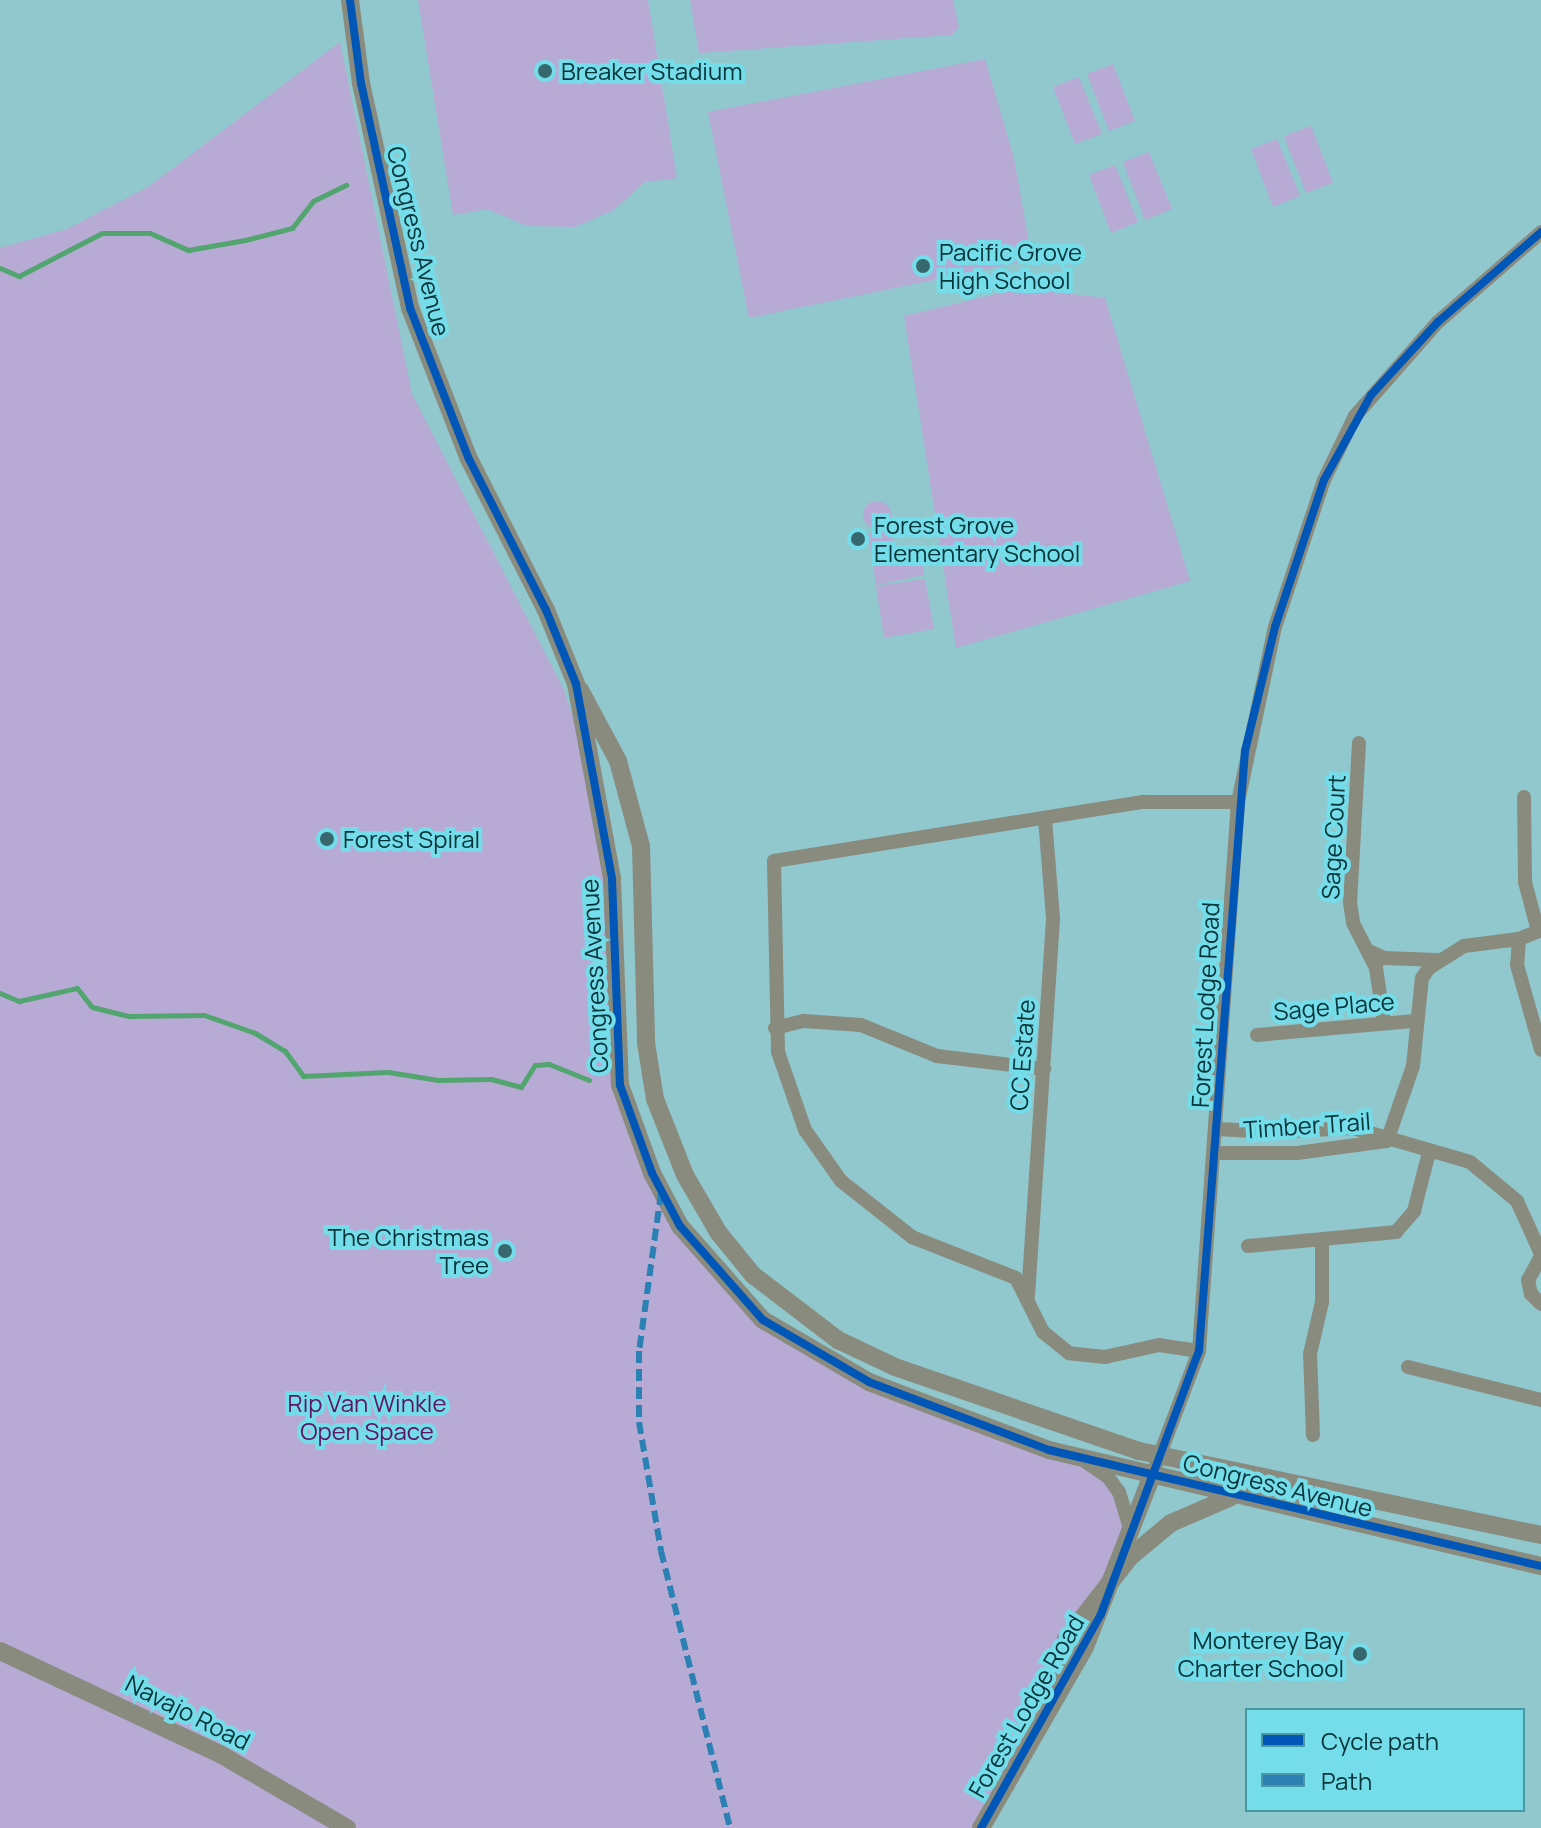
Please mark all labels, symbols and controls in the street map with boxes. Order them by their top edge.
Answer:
place label: Breaker Stadium [561,57,743,85]
marker: Breaker Stadium [536,62,554,80]
street label: Congress Avenue [382,143,456,339]
place label: Pacific Grove High School [939,238,1082,294]
marker: Pacific Grove High School [914,257,932,275]
place label: Forest Grove Elementary School [874,511,1080,567]
marker: Forest Grove Elementary School [849,530,867,548]
street label: Sage Court [1315,774,1351,900]
place label: Forest Spiral [343,825,480,853]
marker: Forest Spiral [318,830,336,848]
street label: Congress Avenue [575,878,613,1074]
street label: Forest Lodge Road [1185,901,1225,1109]
street label: Sage Place [1272,986,1396,1026]
street label: CC Estate [1004,998,1040,1112]
street label: Timber Trail [1242,1106,1372,1144]
place label: The Christmas Tree [327,1223,489,1279]
marker: The Christmas Tree [496,1242,514,1260]
park label: Rip Van Winkle Open Space [288,1389,446,1445]
street label: Congress Avenue [1180,1448,1376,1522]
street label: Forest Lodge Road [962,1610,1090,1802]
place label: Monterey Bay Charter School [1178,1626,1344,1682]
marker: Monterey Bay Charter School [1351,1645,1369,1663]
street label: Navajo Road [121,1668,255,1756]
legend [1245,1708,1525,1812]
text: Cycle path [1321,1724,1439,1757]
text: Path [1321,1764,1372,1797]

